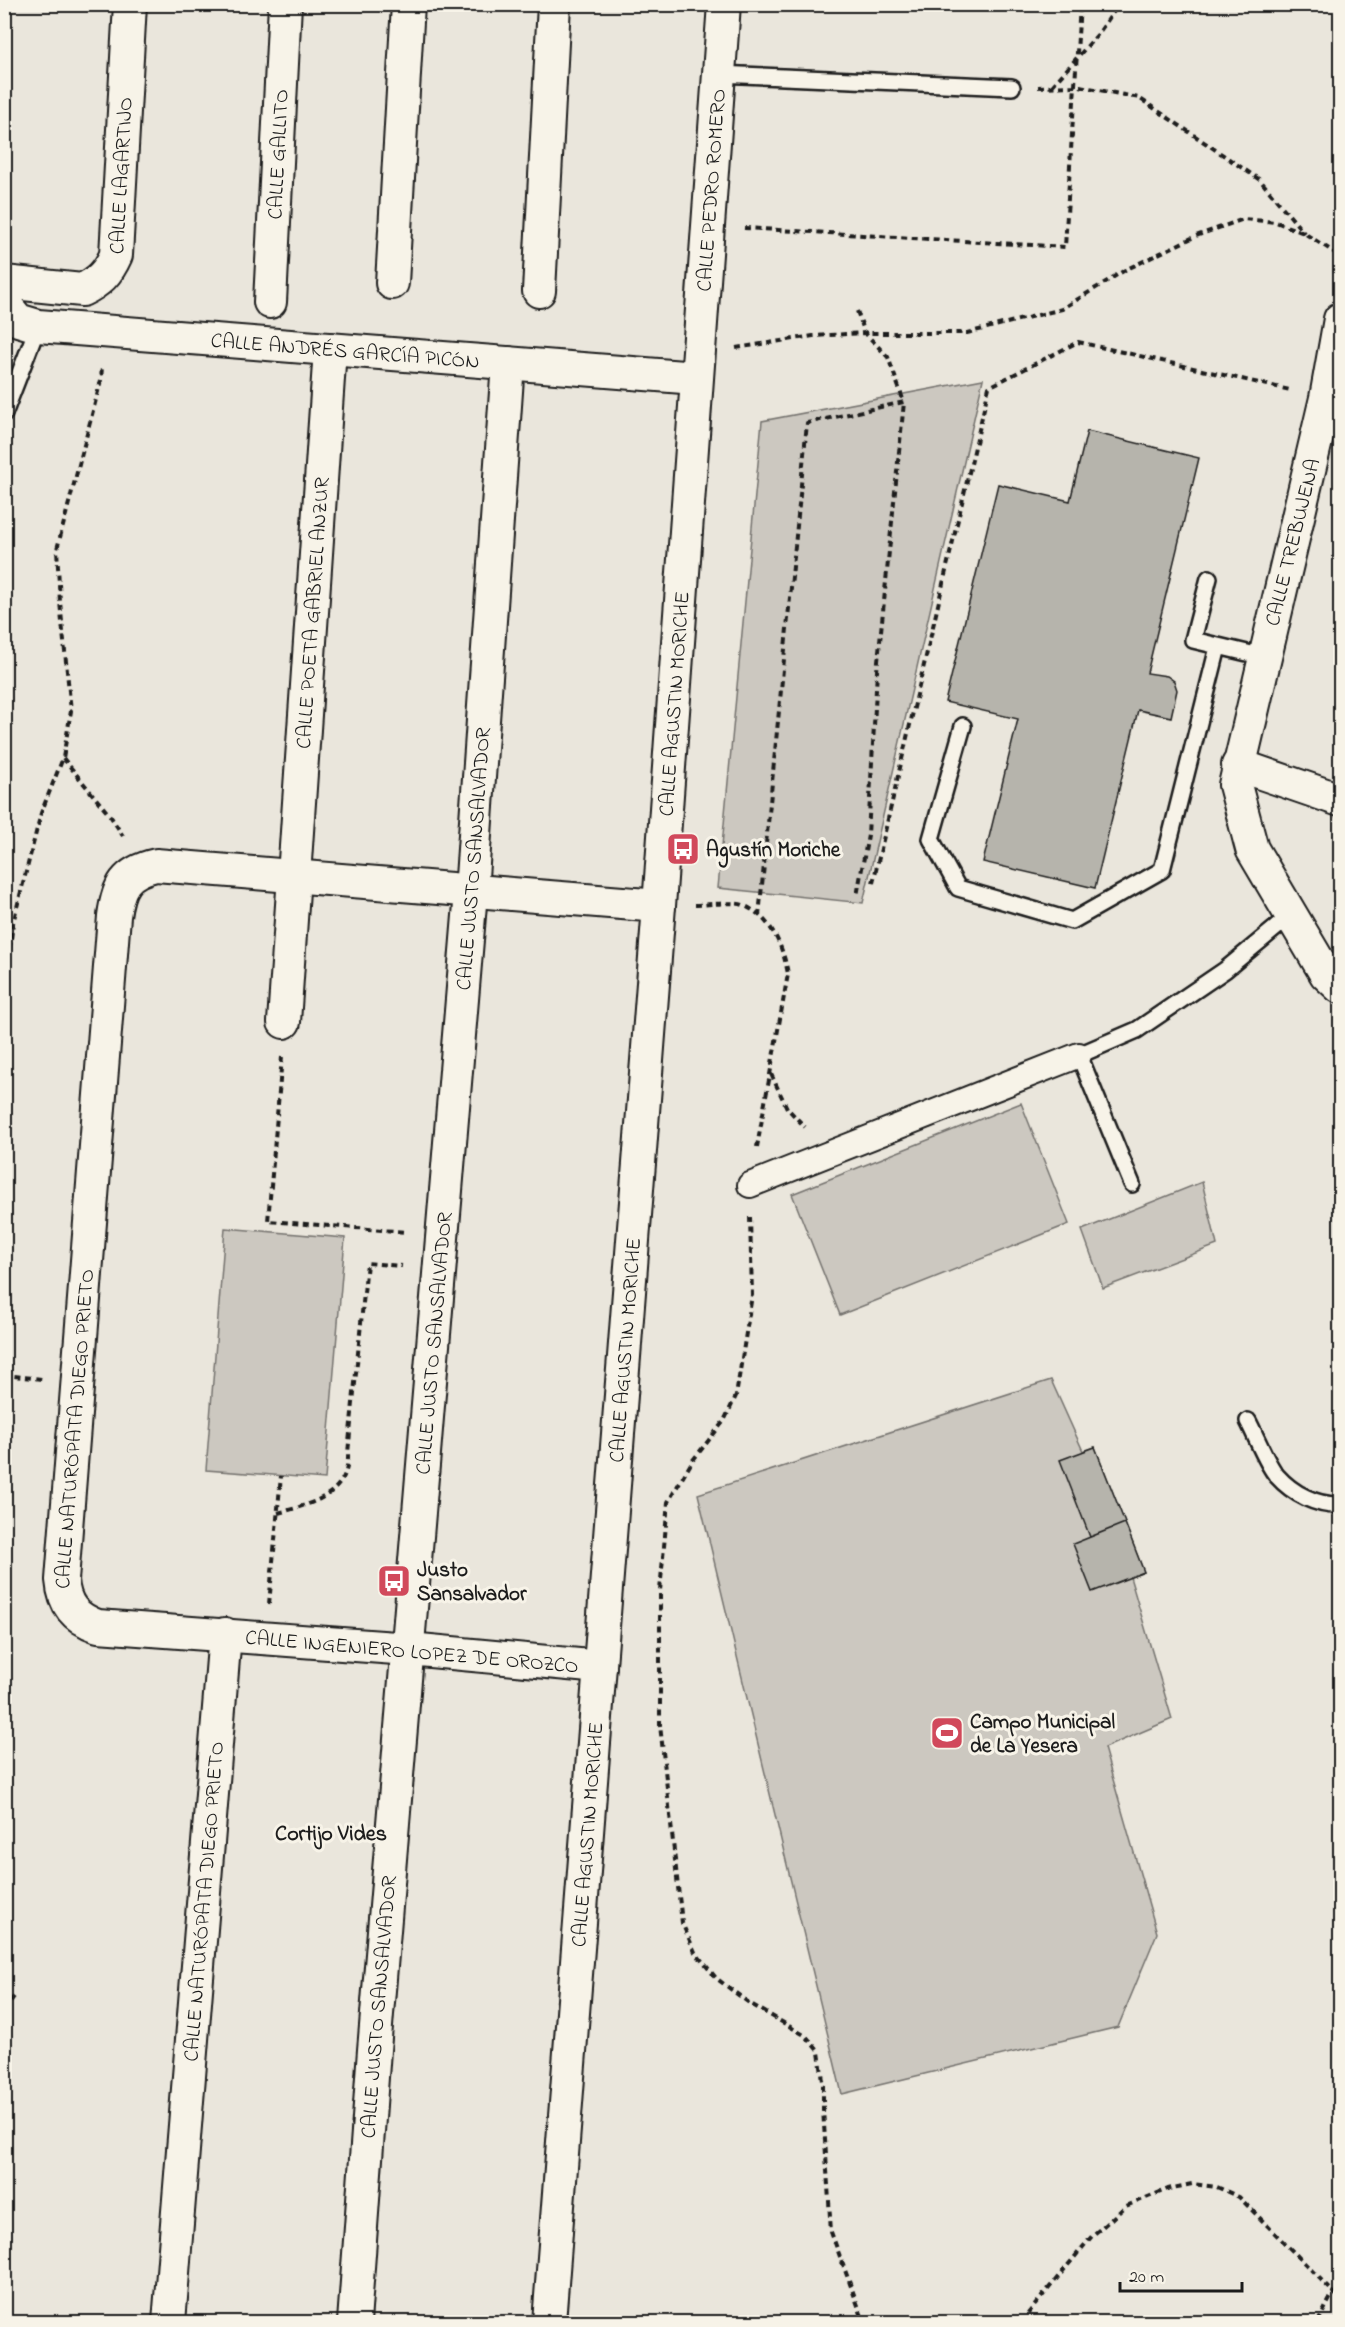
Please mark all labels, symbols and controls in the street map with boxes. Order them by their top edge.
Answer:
street label: CALLE GALLITO [261,88,298,220]
street label: CALLE PEDRO ROMERO [690,88,735,293]
street label: CALLE LAGARTIJO [103,96,142,255]
street label: CALLE ANDRÉS GARCÍA PICÓN [209,327,481,378]
street label: CALLE TREBUJENA [1259,455,1329,629]
street label: CALLE POETA GABRIEL ANZUR [290,476,338,750]
street label: CALLE AGUSTIN MORICHE [652,590,699,818]
street label: CALLE JUSTO SANSALVADOR [450,726,499,992]
bus stop icon: Agustín Moriche [665,831,701,867]
place label: Agustín Moriche [706,836,841,868]
street label: CALLE JUSTO SANSALVADOR [409,1211,461,1476]
street label: CALLE AGUSTIN MORICHE [603,1236,650,1464]
street label: CALLE NATURÓPATA DIEGO PRIETO [49,1268,103,1590]
place label: Justo Sansalvador [417,1556,527,1610]
bus stop icon: Justo Sansalvador [376,1563,412,1599]
street label: CALLE INGENIERO LOPEZ DE OROZCO [244,1623,580,1683]
place label: Campo Municipal de La Yesera [970,1708,1115,1762]
sports icon: Campo Municipal de La Yesera [929,1715,965,1751]
street label: CALLE AGUSTIN MORICHE [565,1721,613,1948]
street label: CALLE NATURÓPATA DIEGO PRIETO [177,1740,233,2063]
district label: Cortijo Vides [275,1819,387,1851]
street label: CALLE JUSTO SANSALVADOR [355,1874,406,2139]
scale bar [1120,2255,1242,2293]
text: 20 m [1129,2265,1164,2291]

